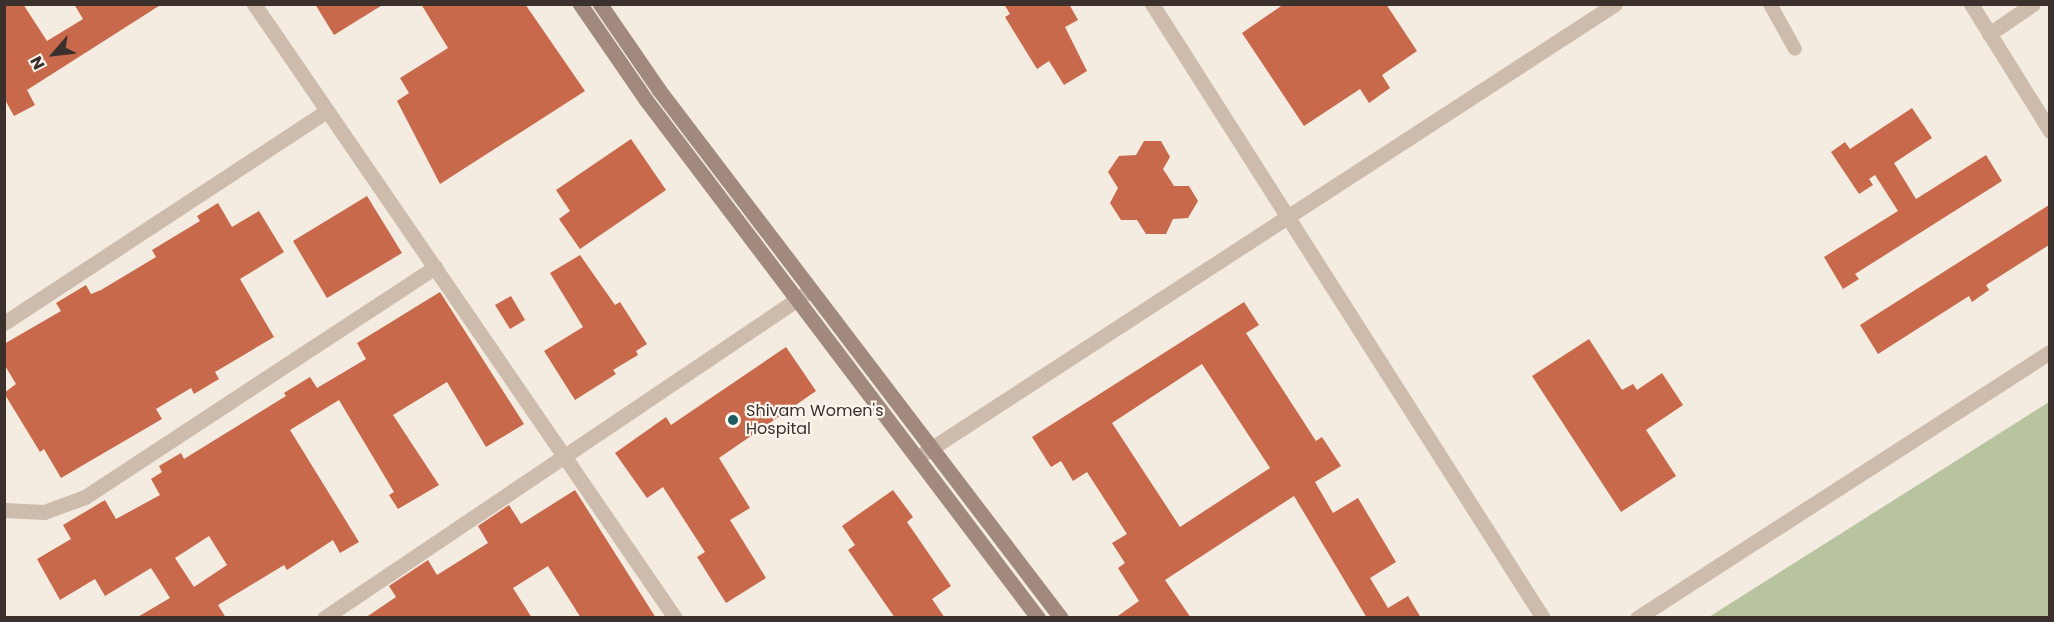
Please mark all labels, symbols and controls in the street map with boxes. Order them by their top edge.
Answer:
north arrow [24,24,84,84]
text: N [25,52,51,73]
place label: Shivam Women's Hospital [746,401,884,439]
marker: Shivam Women's Hospital [724,411,742,429]

